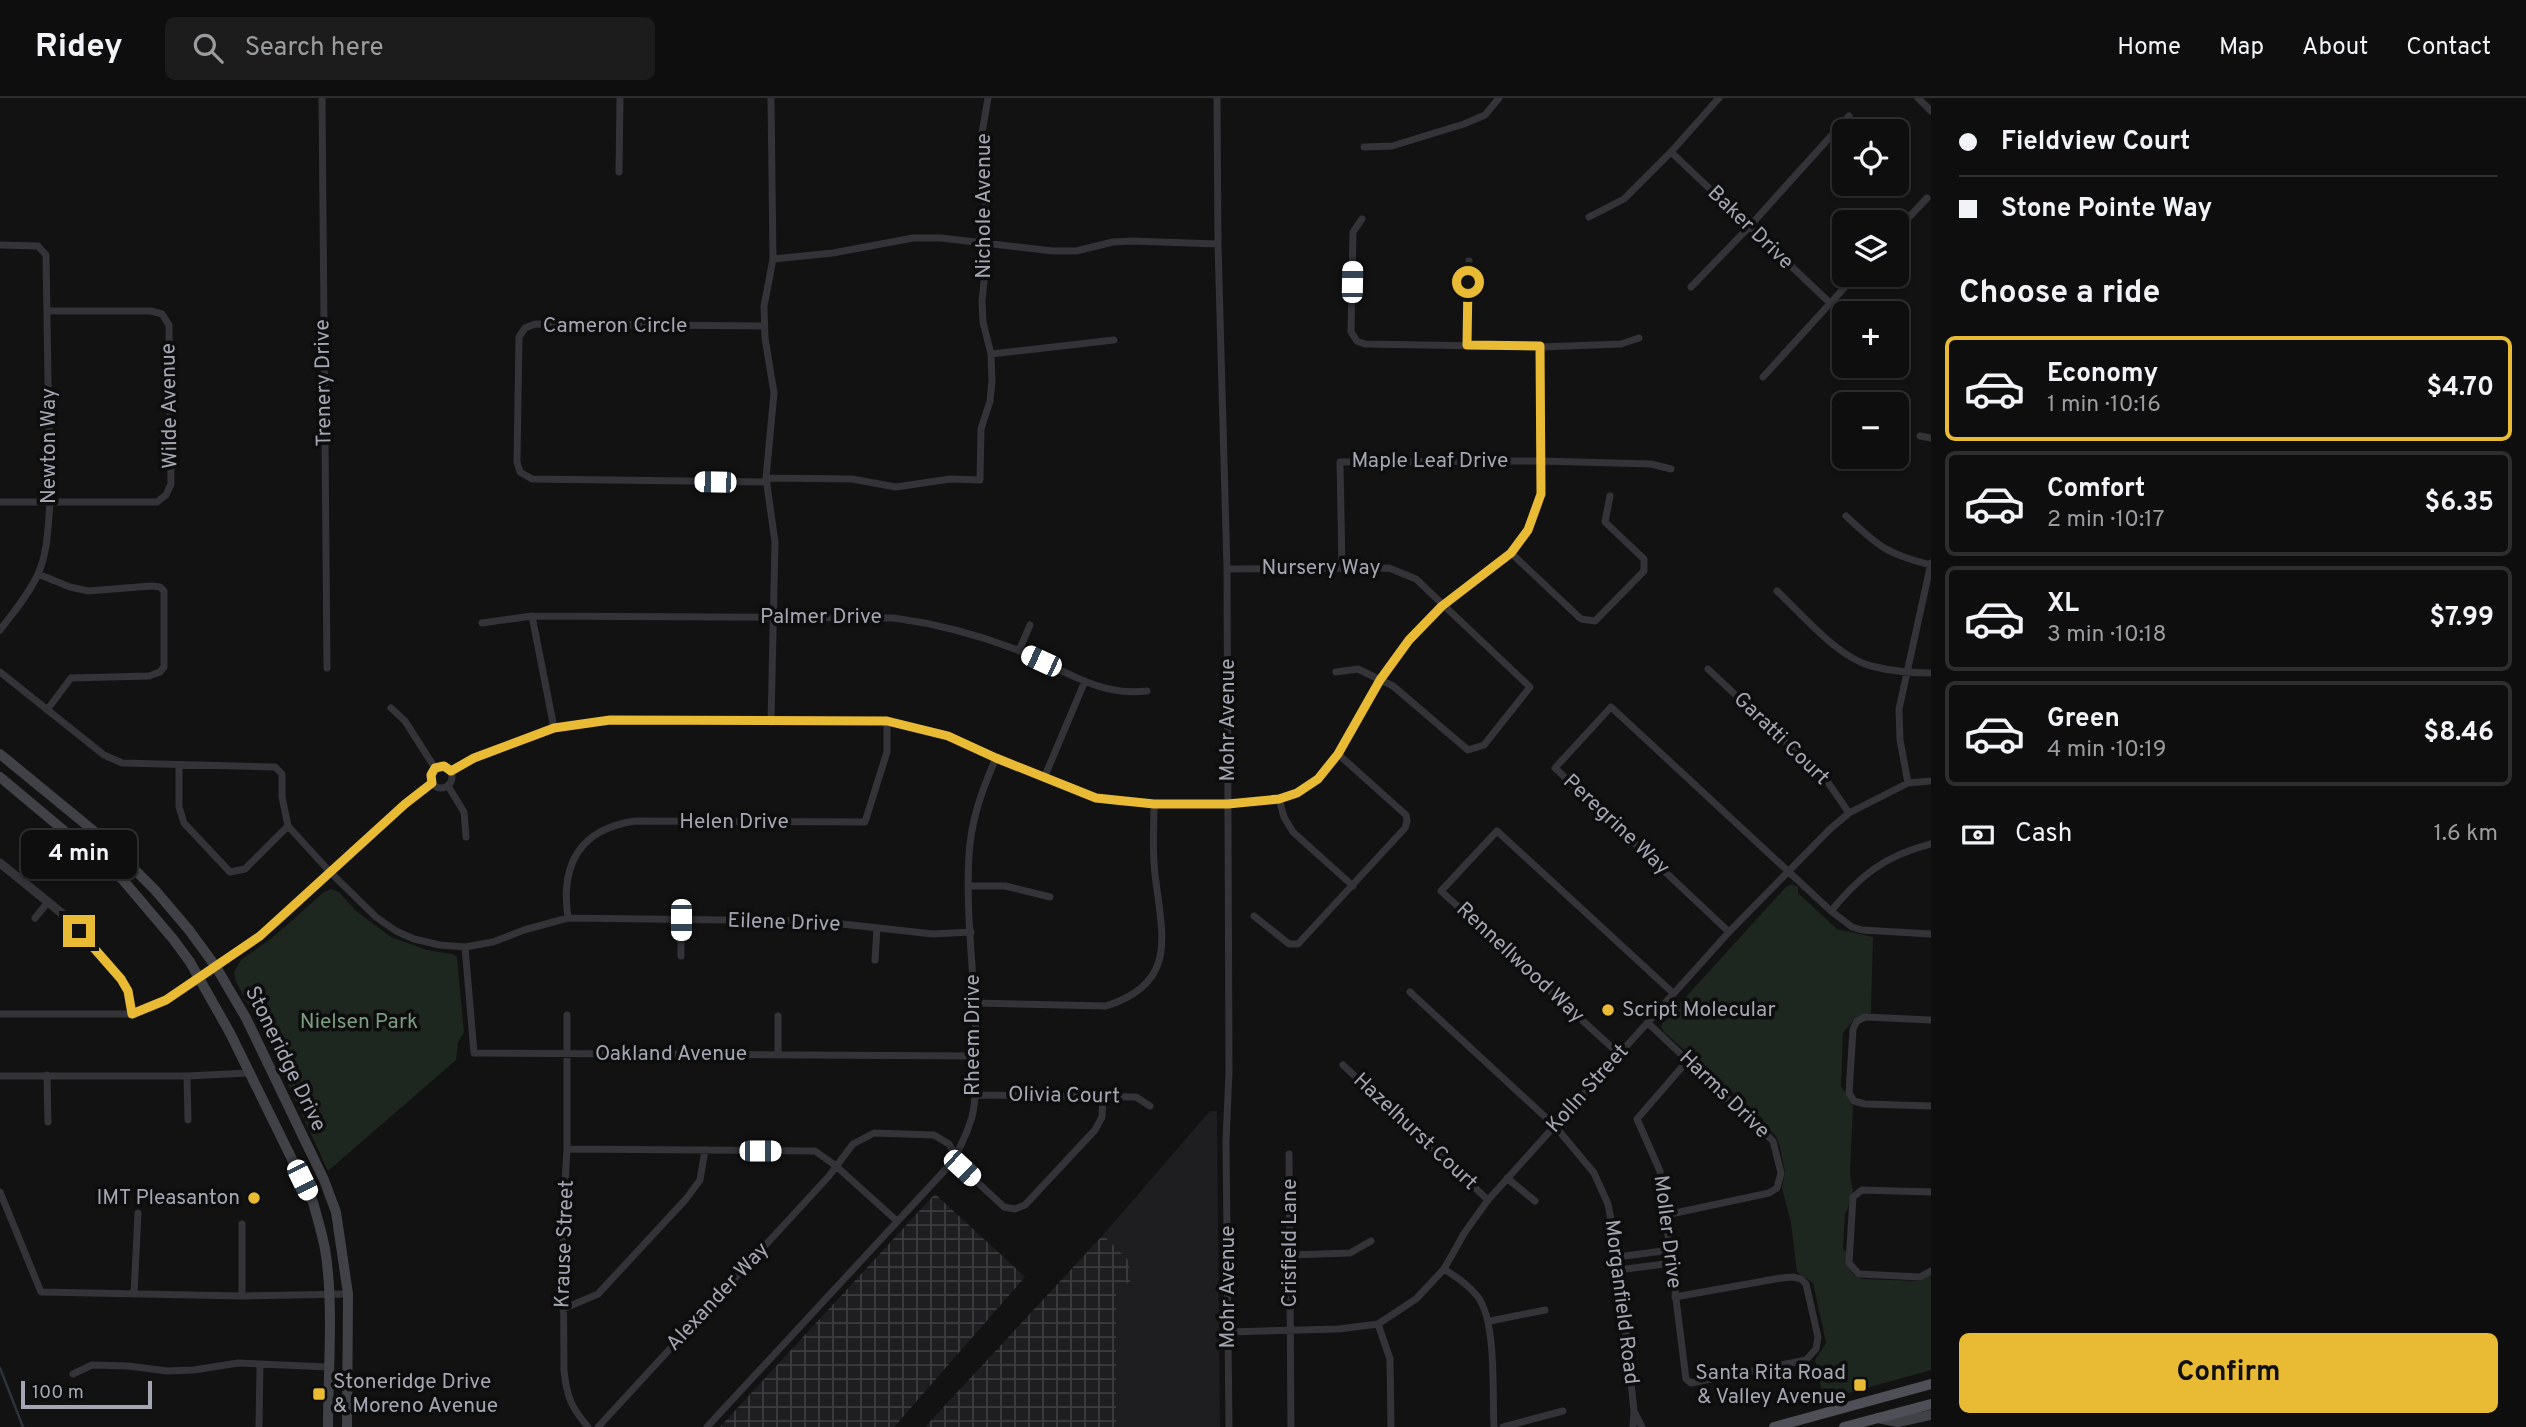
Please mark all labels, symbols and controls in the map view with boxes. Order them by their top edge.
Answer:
search box [165,17,655,80]
text: Ridey [35,27,123,69]
icon: search [189,29,227,67]
text: Search here [245,32,384,65]
text: Home [2117,33,2181,63]
text: Map [2219,33,2264,63]
text: About [2302,33,2368,63]
text: Contact [2406,33,2491,63]
map controls [1832,119,1909,469]
button: locate [1832,119,1909,196]
text: Fieldview Court [2001,126,2190,159]
street label: Nichole Avenue [971,133,998,279]
street label: Baker Drive [1701,180,1799,276]
text: Stone Pointe Way [2001,193,2212,226]
button: layers [1832,210,1909,287]
car [1342,261,1363,303]
route start [1452,266,1484,298]
text: Choose a ride [1959,274,2160,314]
button: + [1832,301,1909,378]
street label: Cameron Circle [543,313,687,340]
street label: Trenery Drive [309,319,339,447]
street label: Wilde Avenue [155,343,185,469]
icon: car [1963,357,2026,420]
text: Economy [2047,358,2158,391]
text: $4.70 [2426,372,2494,405]
street label: Newton Way [36,388,63,504]
text: 1 min · 10:16 [2047,391,2161,420]
button: − [1832,392,1909,469]
street label: Maple Leaf Drive [1352,448,1508,475]
car [694,471,737,493]
icon: car [1963,472,2026,535]
text: Comfort [2047,473,2145,506]
text: $6.35 [2425,487,2494,520]
text: 2 min · 10:17 [2047,506,2165,535]
street label: Nursery Way [1261,555,1381,582]
icon: car [1963,587,2026,650]
text: XL [2047,588,2079,621]
text: $7.99 [2429,602,2494,635]
street label: Palmer Drive [760,604,882,631]
text: 3 min · 10:18 [2047,621,2166,650]
car [1018,643,1065,679]
street label: Mohr Avenue [1215,658,1242,782]
street label: Garatti Court [1727,686,1835,792]
icon: car [1963,702,2026,765]
text: Green [2047,703,2120,736]
text: $8.46 [2424,717,2494,750]
text: 4 min · 10:19 [2047,736,2167,765]
street label: Peregrine Way [1557,769,1675,881]
street label: Helen Drive [679,809,789,836]
icon: cash [1959,816,1997,854]
text: Cash [2015,818,2072,851]
text: 1.6 km [2433,820,2498,849]
callout: 4 min [21,830,137,878]
text: 4 min [49,840,109,869]
street label: Rennellwood Way [1450,897,1590,1029]
car [671,899,692,941]
street label: Eilene Drive [727,908,841,938]
route end [63,915,95,947]
street label: Rheem Drive [960,974,987,1096]
street label: Stoneridge Drive [238,982,332,1136]
place label: Script Molecular [1622,997,1776,1024]
marker: Script Molecular [1600,1002,1616,1018]
park label: Nielsen Park [300,1009,418,1036]
street label: Kolln Street [1541,1039,1635,1139]
street label: Oakland Avenue [595,1041,747,1068]
street label: Harms Drive [1673,1045,1775,1145]
street label: Hazelhurst Court [1347,1067,1483,1197]
street label: Olivia Court [1008,1082,1120,1110]
car [740,1141,782,1162]
car [940,1146,985,1190]
car [284,1157,321,1203]
street label: Moller Drive [1647,1174,1687,1290]
street label: Crisfield Lane [1277,1178,1304,1308]
street label: Krause Street [549,1179,581,1309]
place label: IMT Pleasanton [96,1185,240,1212]
marker: IMT Pleasanton [246,1190,262,1206]
street label: Morganfield Road [1597,1218,1645,1386]
street label: Mohr Avenue [1215,1225,1242,1349]
street label: Alexander Way [661,1237,775,1357]
button: Confirm [1959,1333,2498,1413]
place label: Santa Rita Road & Valley Avenue [1695,1360,1846,1411]
place label: Stoneridge Drive & Moreno Avenue [333,1369,498,1420]
marker: Santa Rita Road & Valley Avenue [1852,1377,1868,1393]
scale bar [21,1378,152,1410]
text: 100 m [32,1381,84,1405]
marker: Stoneridge Drive & Moreno Avenue [311,1386,327,1402]

